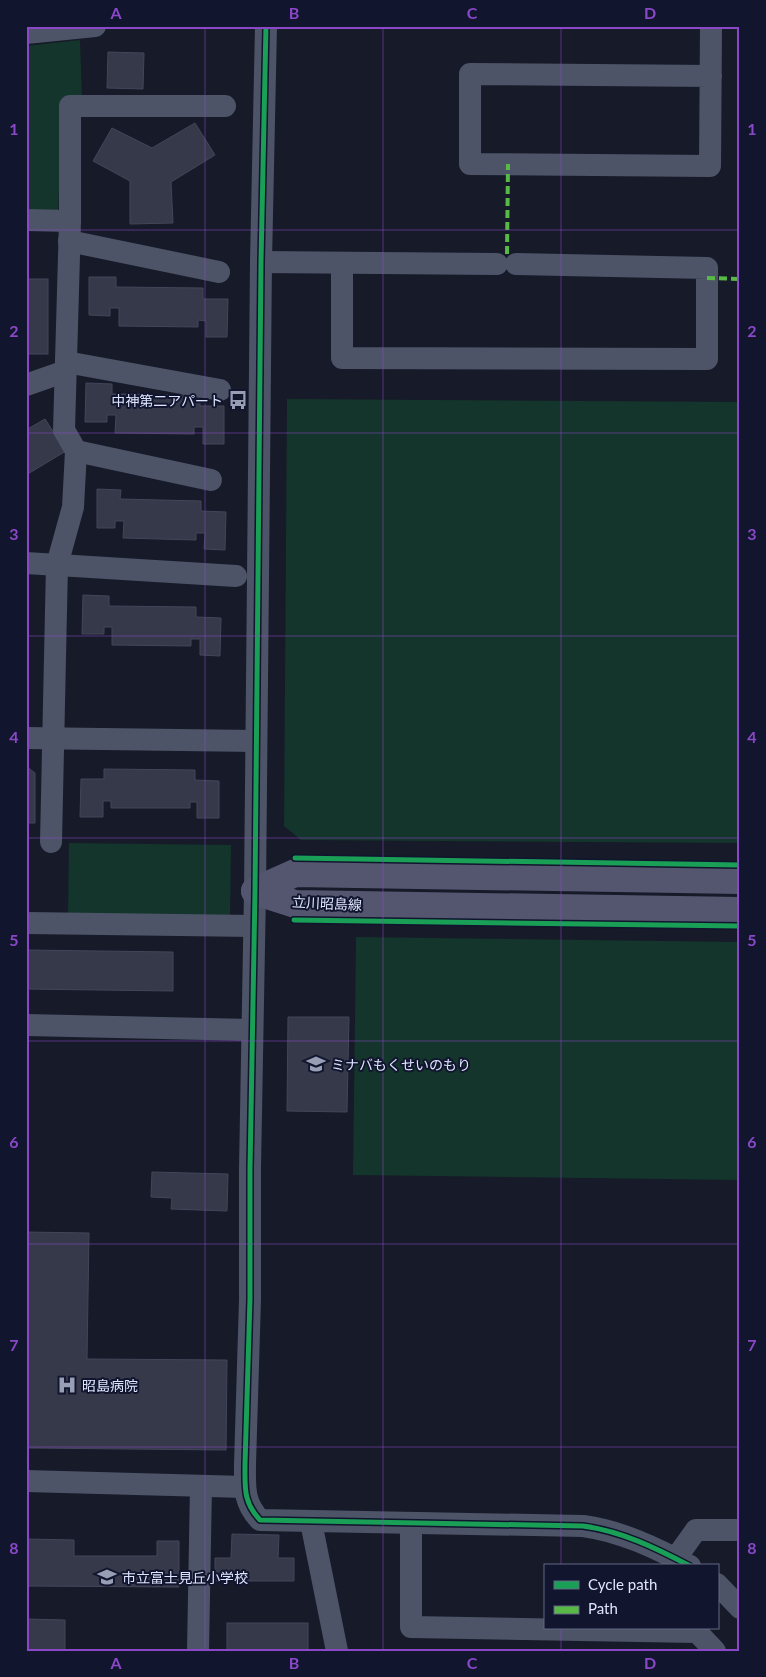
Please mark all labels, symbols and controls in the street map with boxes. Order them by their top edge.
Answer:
text: A [109,3,122,22]
text: B [289,3,299,22]
text: C [467,3,478,22]
text: D [644,3,656,22]
text: 1 [9,119,19,138]
text: 1 [747,119,757,138]
text: 2 [9,321,19,340]
text: 2 [747,321,757,340]
bus stop icon: 中神第二アパート [227,389,249,411]
place label: 中神第二アパート [111,392,223,409]
text: 3 [9,524,19,543]
text: 3 [747,524,757,543]
text: 4 [9,727,19,746]
text: 4 [747,727,757,746]
street label: 立川昭島線 [292,893,362,913]
text: 5 [9,930,19,949]
text: 5 [747,930,757,949]
school or university icon: ミナバもくせいのもり [305,1053,327,1075]
place label: ミナバもくせいのもり [331,1056,471,1073]
text: 6 [9,1132,19,1151]
text: 6 [747,1132,757,1151]
text: 7 [9,1335,19,1354]
text: 7 [747,1335,757,1354]
hospital icon: 昭島病院 [56,1374,78,1396]
place label: 昭島病院 [82,1377,138,1394]
text: 8 [9,1538,19,1557]
text: 8 [747,1538,757,1557]
legend [544,1564,718,1630]
school or university icon: 市立富士見丘小学校 [96,1566,118,1588]
place label: 市立富士見丘小学校 [122,1569,248,1586]
text: Cycle path [588,1575,657,1593]
text: Path [588,1599,618,1617]
text: A [109,1653,122,1672]
text: B [289,1653,299,1672]
text: C [467,1653,478,1672]
text: D [644,1653,656,1672]

